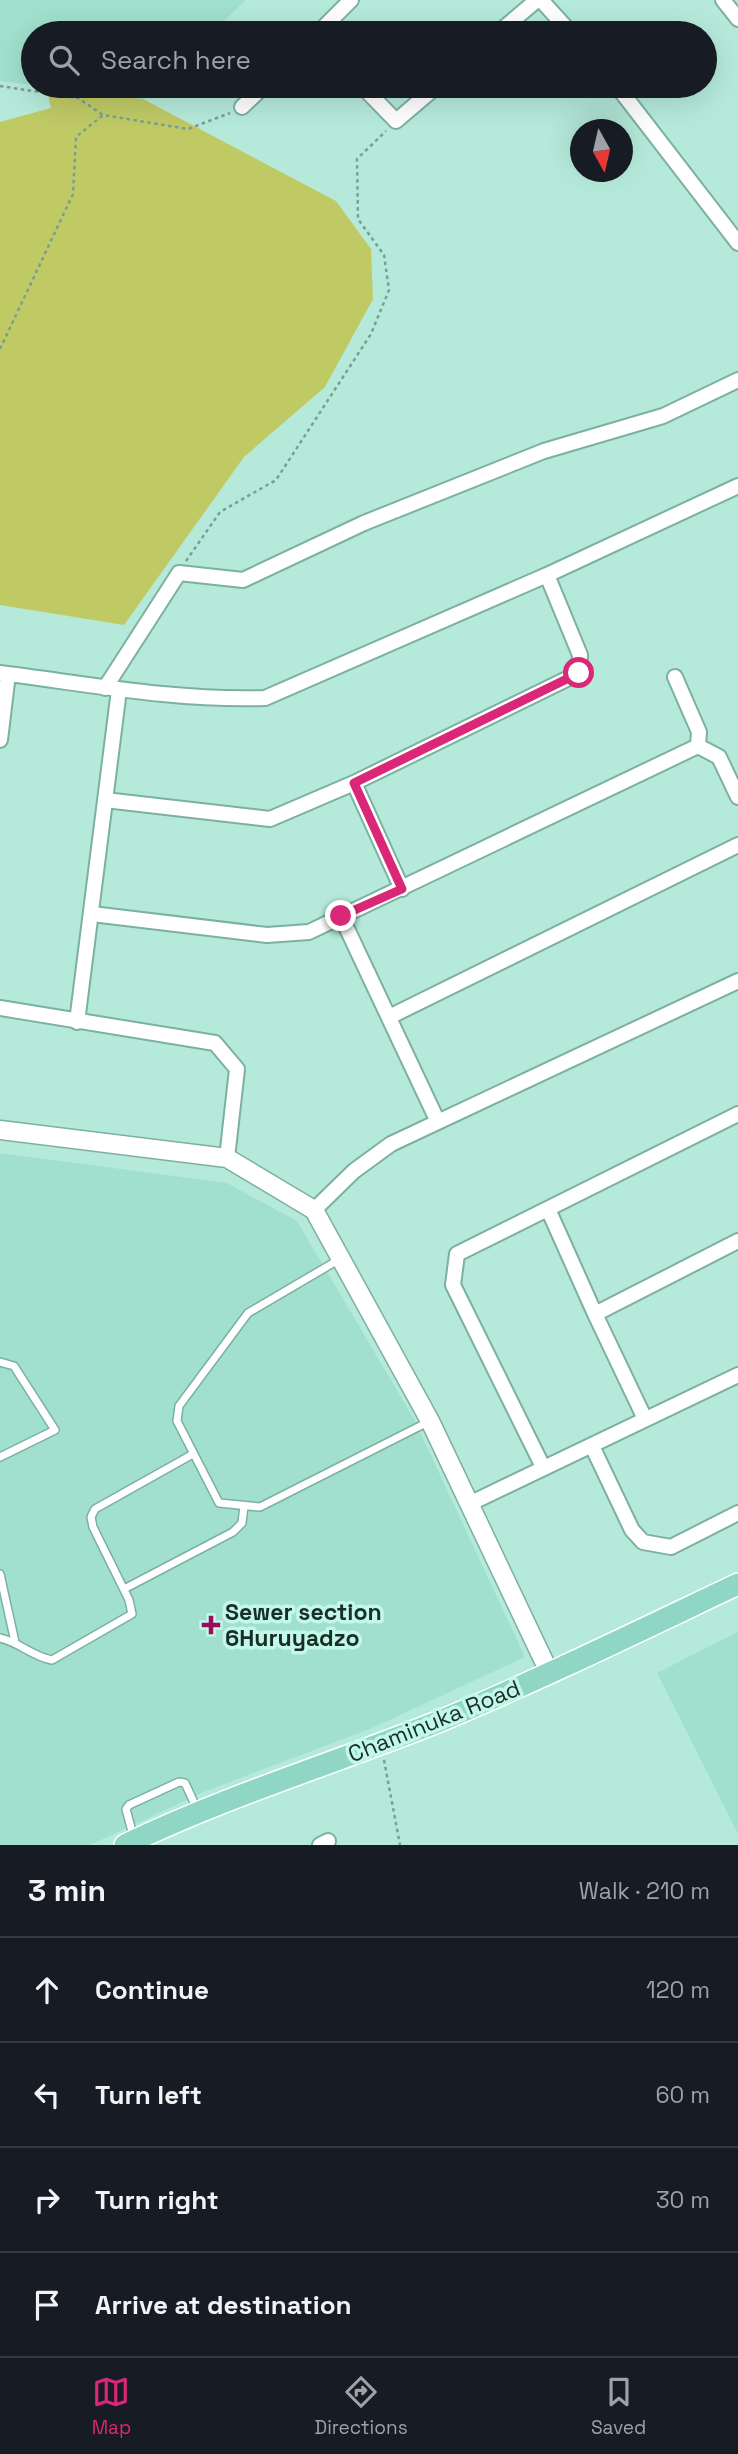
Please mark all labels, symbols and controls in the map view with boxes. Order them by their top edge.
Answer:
search box [21,21,717,98]
icon: search [45,41,83,79]
text: Search here [101,43,251,77]
north arrow [570,119,633,182]
route start [563,657,594,688]
route end [325,900,356,931]
place label: Sewer section 6Huruyadzo [225,1597,382,1653]
marker: Sewer section 6Huruyadzo [203,1617,219,1633]
street label: Chaminuka Road [343,1673,525,1769]
text: 3 min [28,1871,106,1910]
text: Walk · 210 m [579,1876,710,1906]
icon: ahead [28,1971,66,2009]
text: Continue [95,1973,209,2007]
text: 120 m [646,1975,710,2005]
icon: left [28,2076,66,2114]
text: Turn left [95,2078,202,2112]
text: 60 m [655,2080,710,2110]
icon: right [28,2181,66,2219]
text: Turn right [95,2183,219,2217]
text: 30 m [656,2185,710,2215]
icon: arrive [28,2286,66,2324]
text: Arrive at destination [95,2288,352,2322]
tab: Map [92,2373,131,2440]
tab: Directions [315,2373,408,2440]
tab: Saved [591,2373,646,2440]

